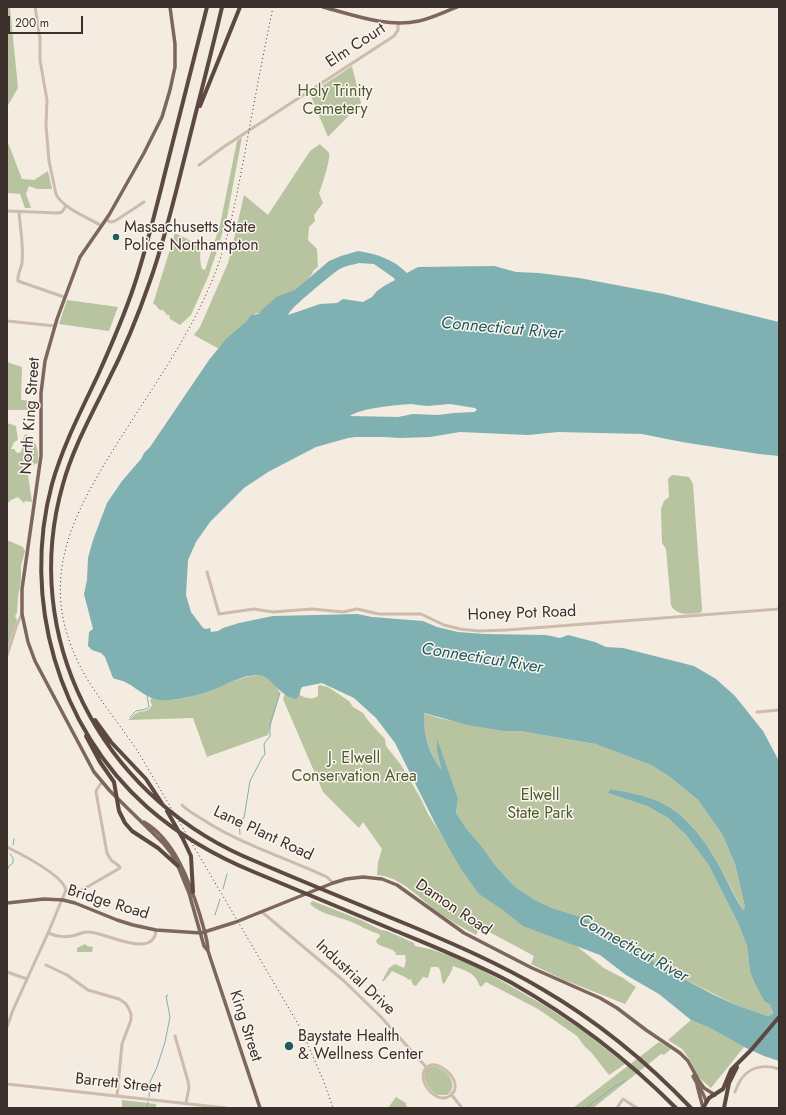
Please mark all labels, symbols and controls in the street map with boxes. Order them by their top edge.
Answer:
scale bar [10,8,85,34]
text: 200 m [15,14,49,32]
street label: Elm Court [323,20,389,72]
park label: Holy Trinity Cemetery [298,82,372,120]
place label: Massachusetts State Police Northampton [124,218,259,256]
marker: Massachusetts State Police Northampton [111,232,121,242]
water label: Connecticut River [440,313,564,345]
street label: North King Street [17,357,45,475]
street label: Honey Pot Road [467,603,577,625]
water label: Connecticut River [420,639,544,679]
park label: J. Elwell Conservation Area [291,749,417,787]
park label: Elwell State Park [507,786,573,824]
street label: Lane Plant Road [210,802,316,866]
street label: Damon Road [411,876,495,940]
street label: Bridge Road [65,881,151,925]
water label: Connecticut River [574,910,692,988]
street label: Industrial Drive [311,936,399,1020]
street label: King Street [224,988,266,1064]
place label: Baystate Health & Wellness Center [298,1027,423,1065]
marker: Baystate Health & Wellness Center [283,1040,295,1052]
street label: Barrett Street [74,1070,162,1098]

